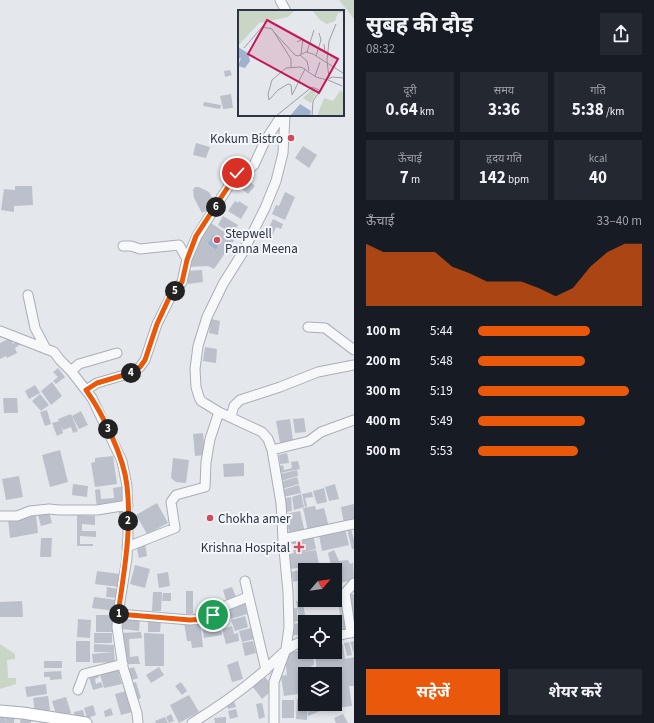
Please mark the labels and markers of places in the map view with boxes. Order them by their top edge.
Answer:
place label: Kokum Bistro [210,130,283,148]
marker: Kokum Bistro [286,133,296,143]
pin [220,156,254,190]
pin: 6 [206,197,226,217]
place label: Stepwell Panna Meena [225,225,298,258]
marker: Stepwell Panna Meena [212,235,222,245]
pin: 5 [165,281,185,301]
pin: 4 [121,363,141,383]
pin: 3 [98,419,118,439]
place label: Chokha amer [218,510,291,528]
pin: 2 [118,511,138,531]
marker: Chokha amer [205,513,215,523]
place label: Krishna Hospital [201,539,290,557]
marker: Krishna Hospital [293,541,305,553]
pin [196,598,230,632]
pin: 1 [109,604,129,624]

